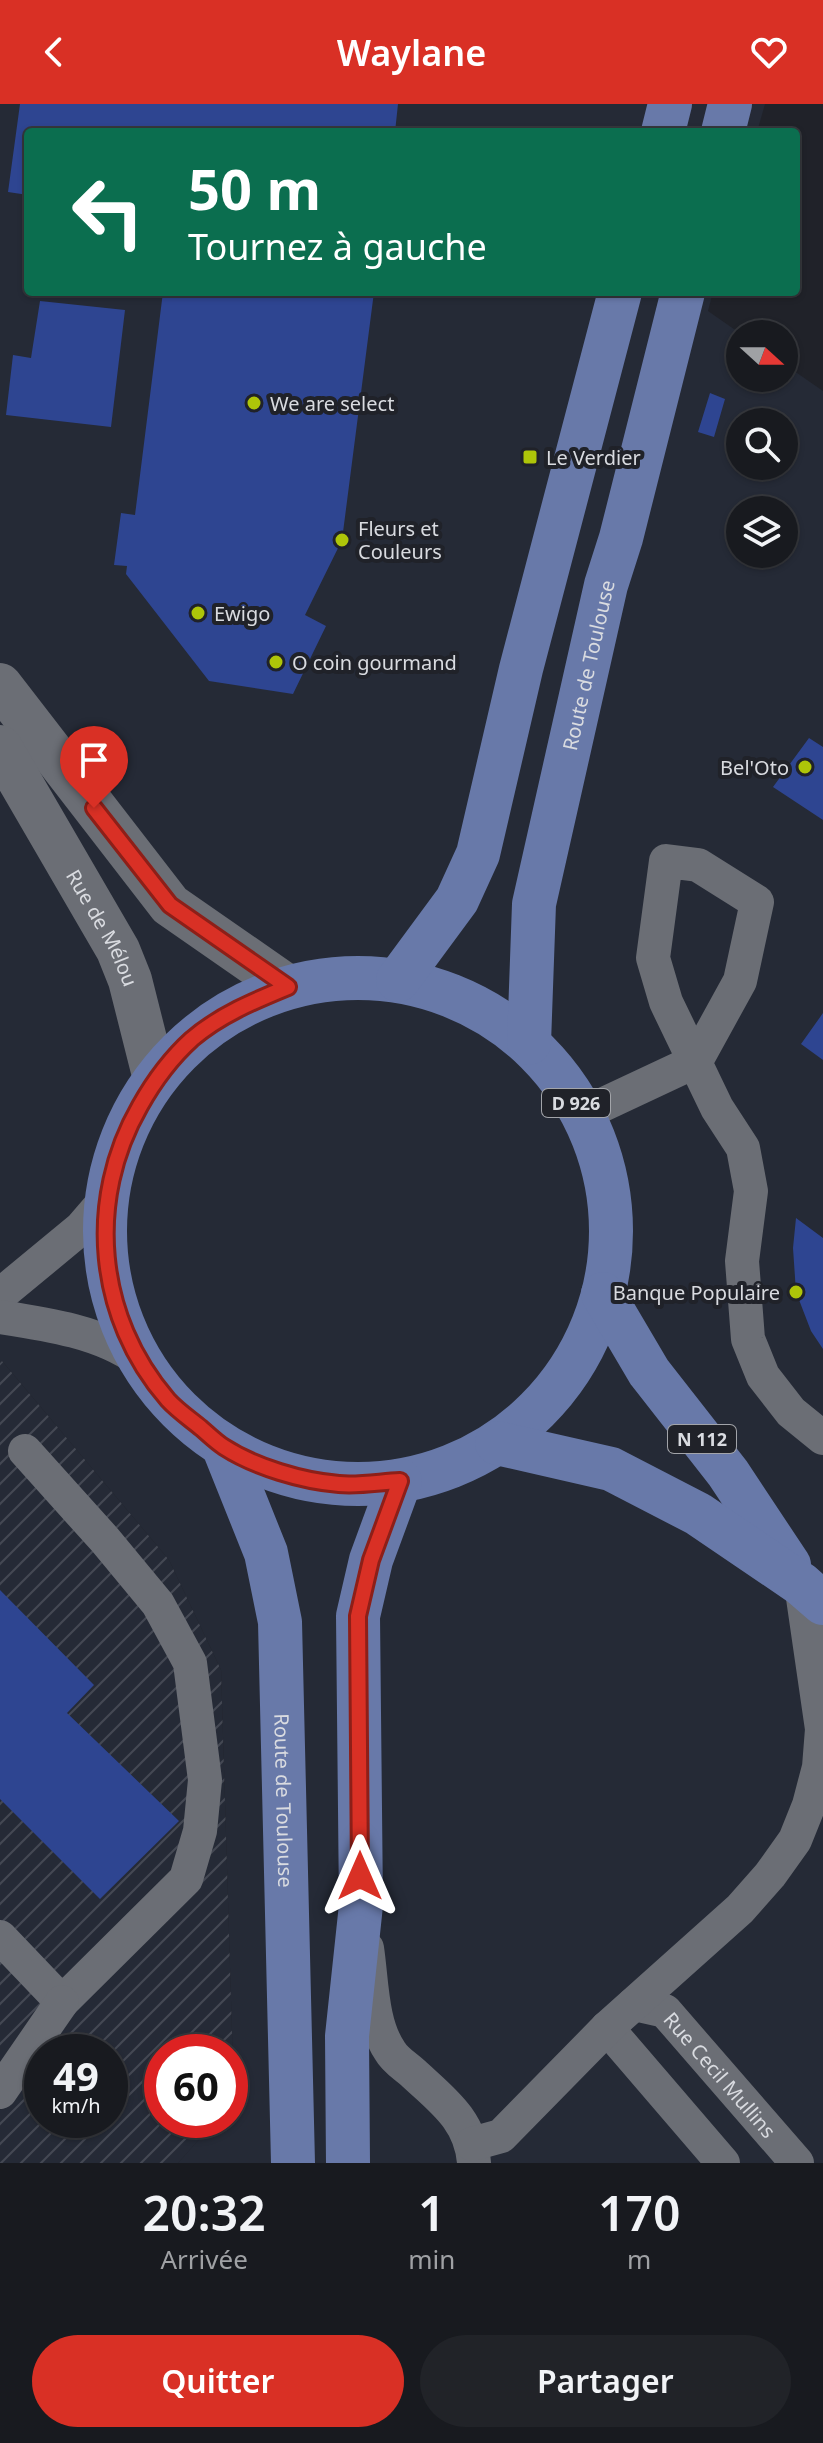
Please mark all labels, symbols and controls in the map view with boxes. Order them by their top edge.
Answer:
text: Waylane [337,28,486,77]
icon: back [32,30,76,74]
icon: heart [747,30,791,74]
text: 50 m [188,150,321,226]
icon: left [56,160,160,264]
text: Tournez à gauche [188,222,487,271]
north arrow [726,320,798,392]
map controls [726,320,798,568]
place label: We are select [270,390,394,417]
marker: We are select [245,394,263,412]
button: search [726,408,798,480]
place label: Le Verdier [546,444,641,471]
marker: Le Verdier [521,448,539,466]
button: layers [726,496,798,568]
place label: Fleurs et Couleurs [358,515,442,565]
marker: Fleurs et Couleurs [333,531,351,549]
street label: Route de Toulouse [556,577,620,753]
place label: Ewigo [214,600,270,627]
marker: Ewigo [189,604,207,622]
place label: O coin gourmand [292,649,457,676]
marker: O coin gourmand [267,653,285,671]
pin [60,726,128,808]
icon: arrive [72,738,116,782]
place label: Bel'Oto [720,754,789,781]
marker: Bel'Oto [796,758,814,776]
street label: Rue de Mélou [60,864,145,990]
road number: D 926 [542,1089,610,1117]
place label: Banque Populaire [613,1279,780,1306]
marker: Banque Populaire [787,1283,805,1301]
road number: N 112 [668,1425,736,1453]
street label: Route de Toulouse [269,1713,300,1888]
position arrow [318,1834,402,1918]
street label: Rue Cecil Mullins [658,2006,782,2143]
speed limit sign: 60 [144,2034,248,2138]
text: 49 [53,2048,99,2103]
text: km/h [51,2092,101,2119]
text: 20:32 [143,2180,266,2245]
text: 1 [418,2180,446,2245]
text: 170 [598,2180,680,2245]
text: Arrivée [160,2241,248,2277]
text: min [408,2241,455,2277]
text: m [627,2241,651,2277]
button: Quitter [32,2335,404,2427]
button: Partager [420,2335,791,2427]

